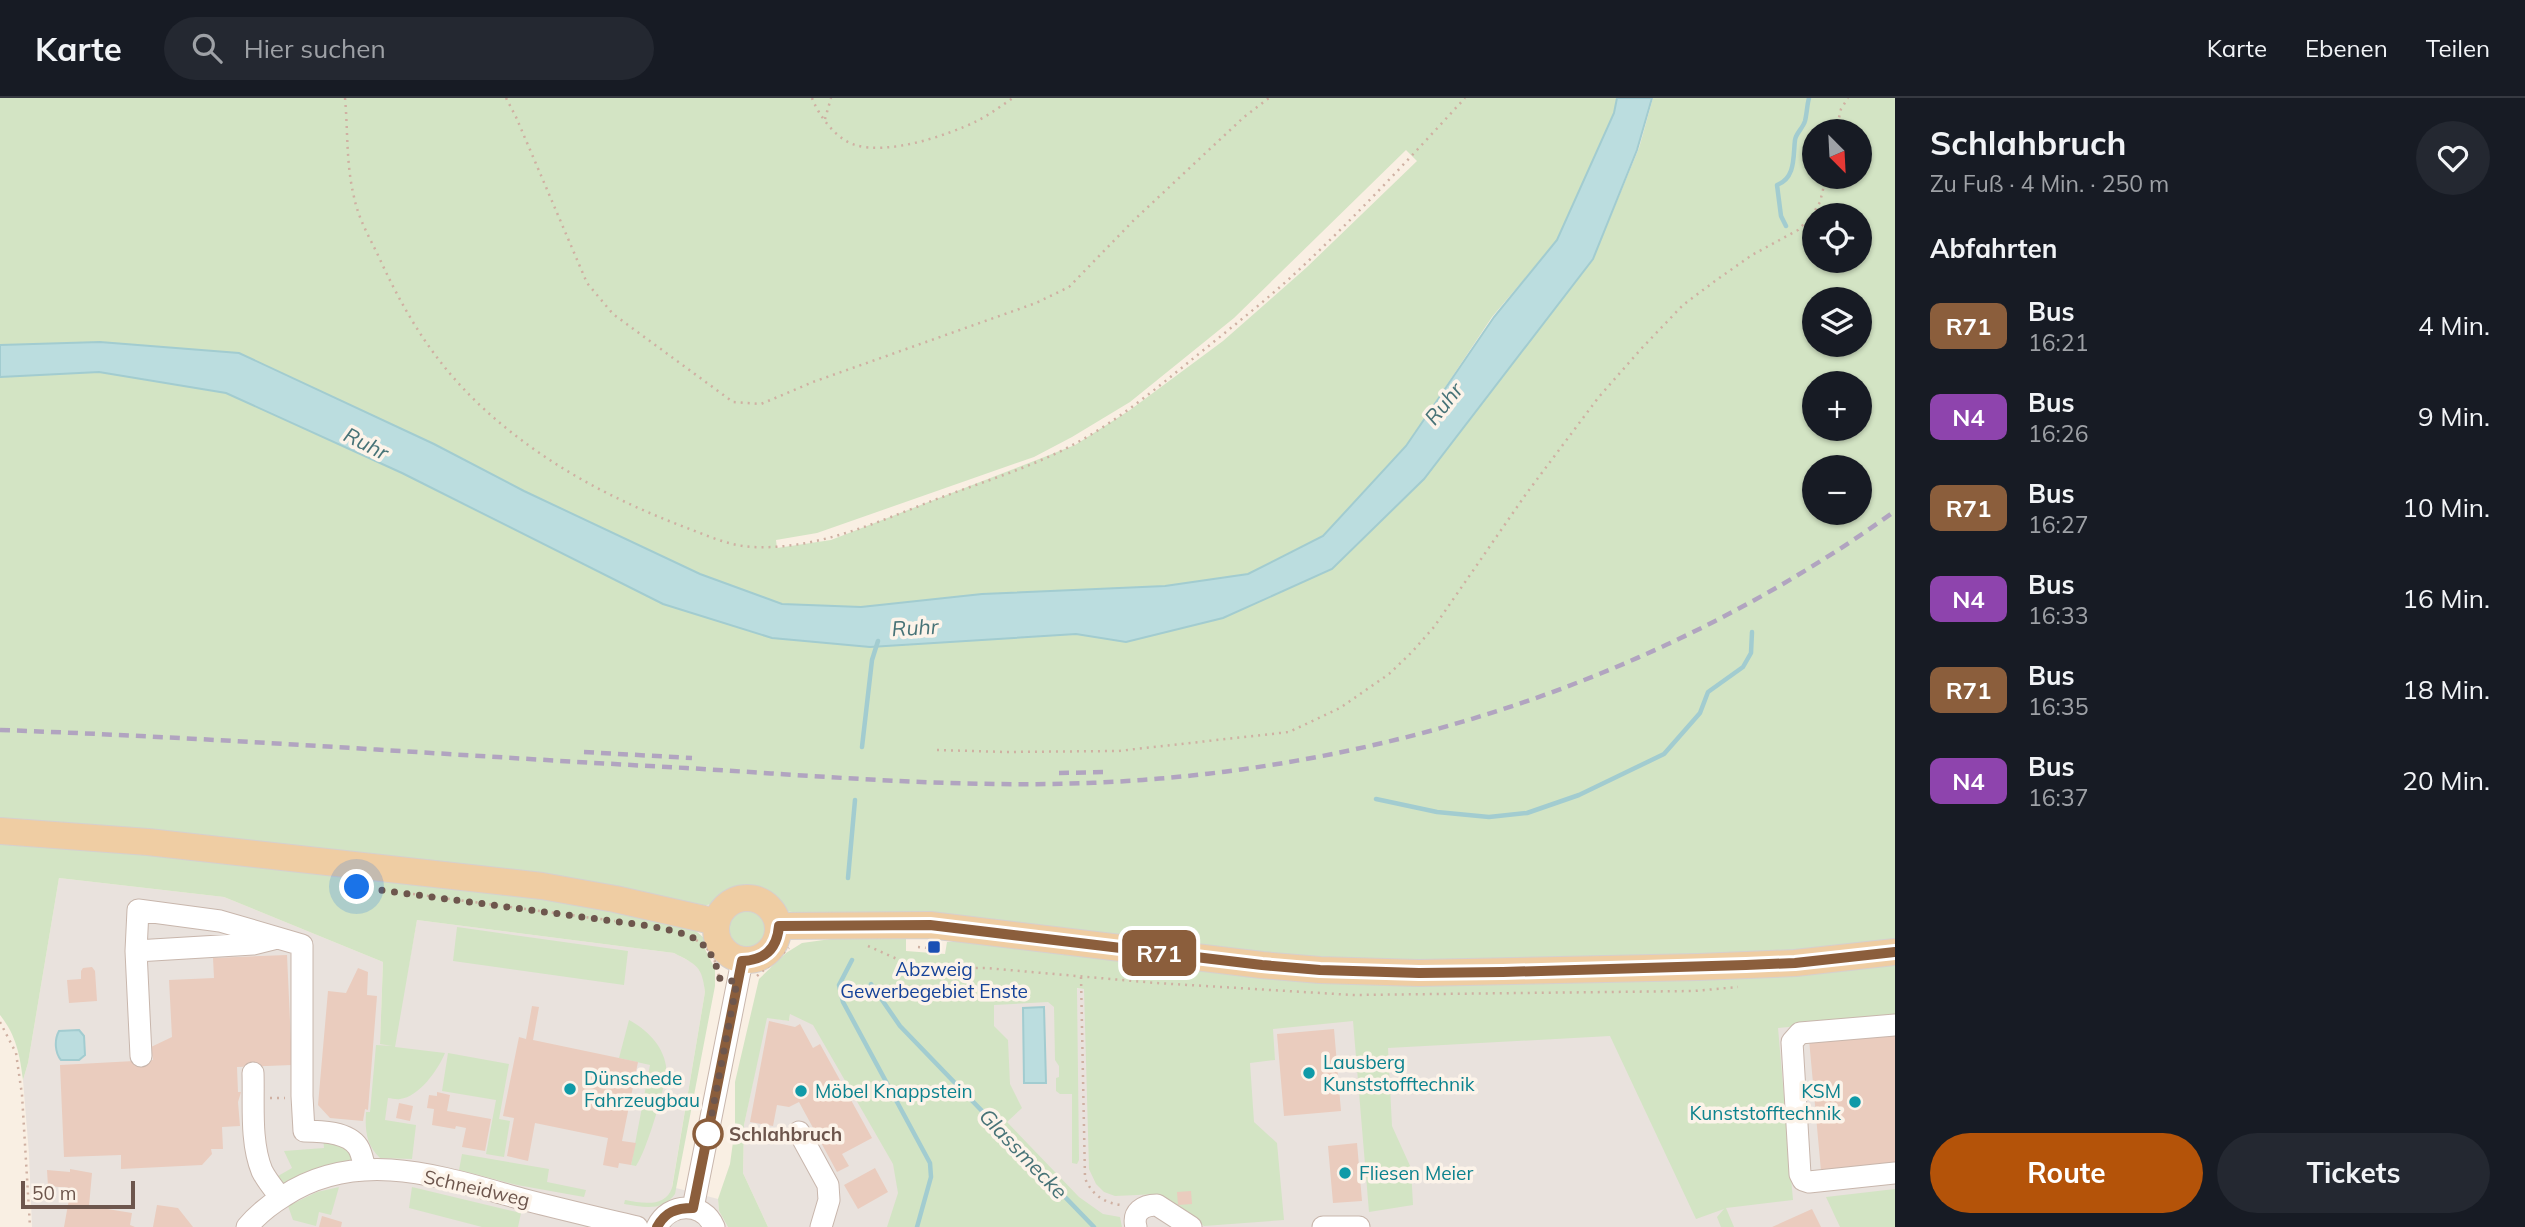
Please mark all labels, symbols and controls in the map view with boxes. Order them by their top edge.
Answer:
search box [164,17,654,80]
text: Karte [35,28,122,69]
icon: search [188,29,226,67]
text: Hier suchen [244,32,386,65]
text: Karte [2207,33,2267,63]
text: Ebenen [2305,33,2388,63]
text: Teilen [2426,33,2490,63]
north arrow [1802,119,1872,189]
map controls [1802,119,1872,525]
button: heart [2416,121,2490,195]
text: Schlahbruch [1930,122,2126,163]
text: Zu Fuß · 4 Min. · 250 m [1930,169,2169,198]
button: locate [1802,203,1872,273]
text: Abfahrten [1930,232,2057,265]
button: layers [1802,287,1872,357]
text: Bus [2028,295,2074,328]
text: 4 Min. [2418,309,2490,342]
text: R71 [1946,311,1991,341]
text: 16:21 [2028,328,2088,357]
button: + [1802,371,1872,441]
water label: Ruhr [1418,376,1469,430]
text: Bus [2028,386,2074,419]
text: 9 Min. [2418,400,2490,433]
text: N4 [1952,402,1985,432]
text: 16:26 [2028,419,2088,448]
water label: Ruhr [340,421,394,466]
button: − [1802,455,1872,525]
text: Bus [2028,477,2074,510]
text: 10 Min. [2402,491,2490,524]
text: R71 [1946,493,1991,523]
text: 16:27 [2028,510,2088,539]
text: Bus [2028,568,2074,601]
text: 16 Min. [2402,582,2490,615]
text: N4 [1952,584,1985,614]
text: 16:33 [2028,601,2088,630]
water label: Ruhr [891,613,940,641]
text: Bus [2028,659,2074,692]
text: 18 Min. [2402,673,2490,706]
text: R71 [1946,675,1991,705]
text: 16:35 [2028,692,2088,721]
text: Bus [2028,750,2074,783]
text: 20 Min. [2402,764,2490,797]
text: N4 [1952,766,1985,796]
text: 16:37 [2028,783,2088,812]
your location [339,869,374,904]
line badge: R71 [1119,930,1199,976]
text: R71 [1136,938,1182,968]
marker: Abzweig Gewerbegebiet Enste [926,939,942,955]
place label: Abzweig Gewerbegebiet Enste [840,957,1028,1003]
place label: Lausberg Kunststofftechnik [1323,1050,1475,1096]
marker: Lausberg Kunststofftechnik [1301,1065,1317,1081]
place label: Dünschede Fahrzeugbau [584,1066,700,1112]
place label: Möbel Knappstein [815,1079,973,1103]
place label: KSM Kunststofftechnik [1689,1079,1841,1125]
marker: Dünschede Fahrzeugbau [562,1081,578,1097]
marker: Möbel Knappstein [793,1083,809,1099]
marker: KSM Kunststofftechnik [1847,1094,1863,1110]
water label: Glassmecke [974,1103,1073,1204]
marker: Schlahbruch [693,1119,723,1149]
place label: Schlahbruch [729,1122,842,1146]
button: Route [1930,1133,2203,1213]
button: Tickets [2217,1133,2490,1213]
place label: Fliesen Meier [1359,1161,1473,1185]
street label: Schneidweg [422,1164,532,1212]
marker: Fliesen Meier [1337,1165,1353,1181]
scale bar [21,1178,135,1210]
text: 50 m [32,1181,76,1205]

